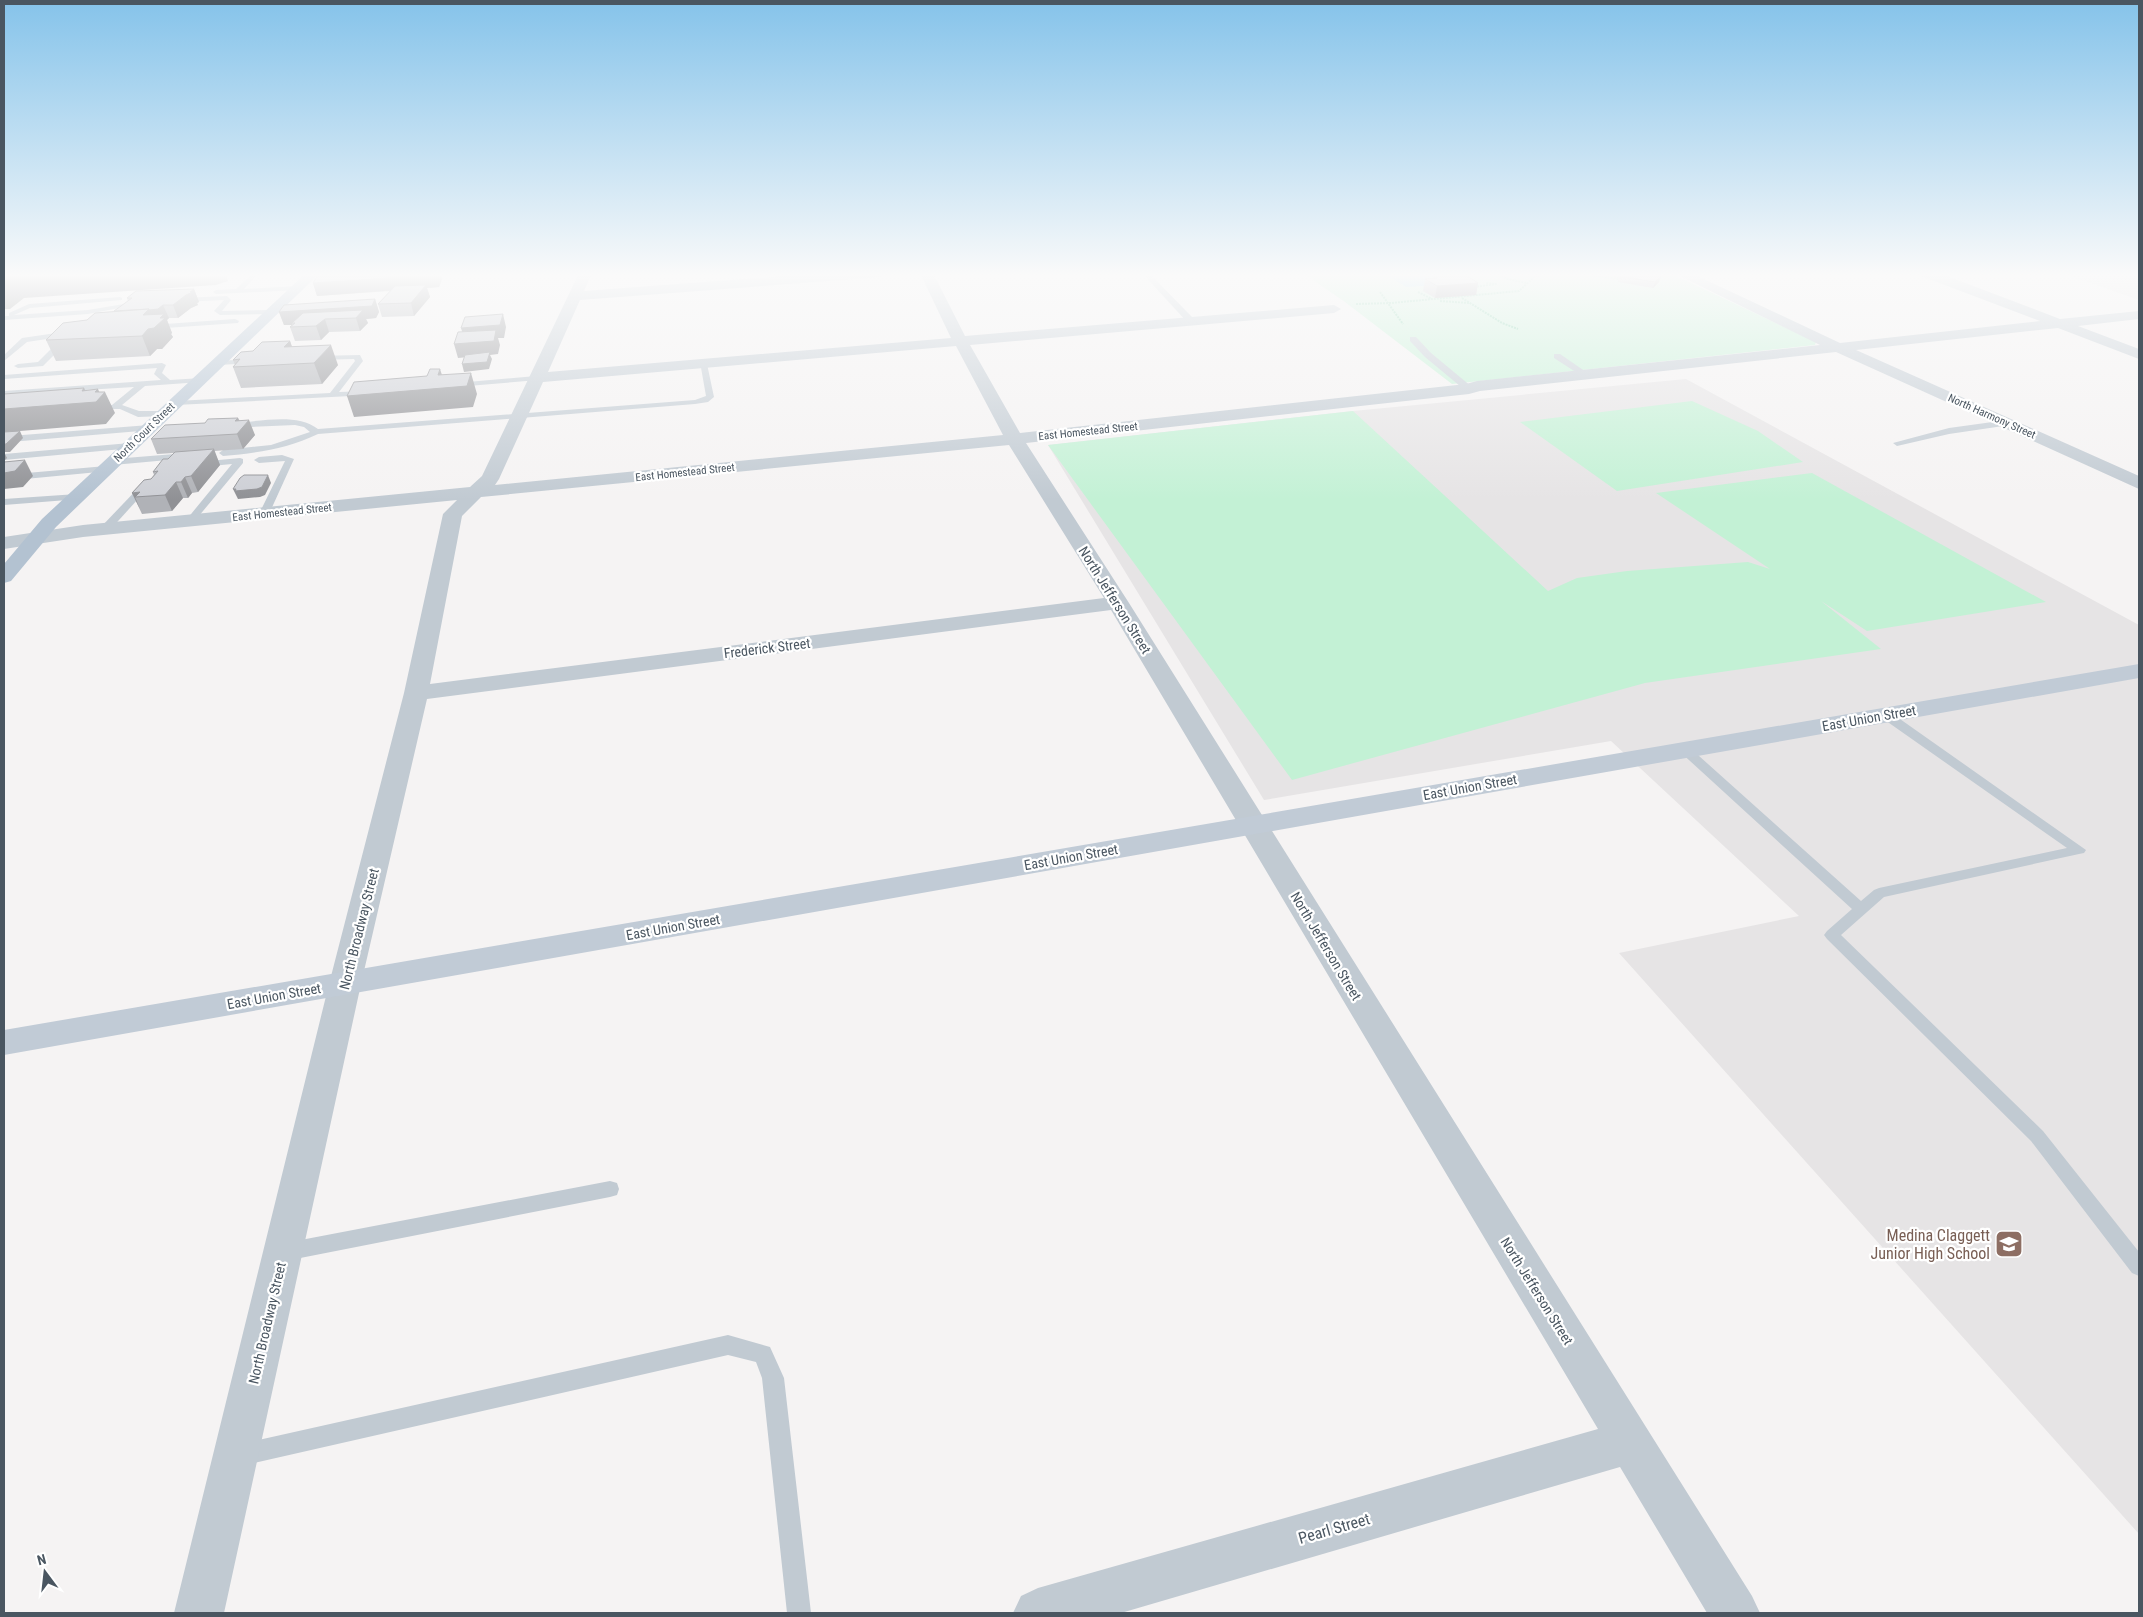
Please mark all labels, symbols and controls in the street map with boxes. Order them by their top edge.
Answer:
street label: North Harmony Street [1946,391,2038,442]
street label: North Court Street [111,400,177,465]
street label: East Homestead Street [1038,420,1138,443]
street label: East Homestead Street [635,461,735,484]
street label: East Homestead Street [232,501,332,524]
street label: North Jefferson Street [1075,543,1155,657]
street label: Frederick Street [723,635,811,661]
street label: East Union Street [1821,702,1917,734]
street label: East Union Street [1422,771,1518,803]
street label: East Union Street [1023,841,1119,873]
street label: North Broadway Street [336,867,382,991]
street label: North Jefferson Street [1287,889,1365,1003]
street label: East Union Street [625,911,721,943]
street label: East Union Street [226,980,322,1012]
place label: Medina Claggett Junior High School [1871,1226,1990,1263]
school or university icon: Medina Claggett Junior High School [1994,1229,2024,1259]
street label: North Jefferson Street [1497,1234,1577,1348]
street label: North Broadway Street [245,1261,289,1385]
street label: Pearl Street [1296,1509,1372,1548]
north arrow [20,1547,70,1597]
text: N [35,1551,48,1568]

